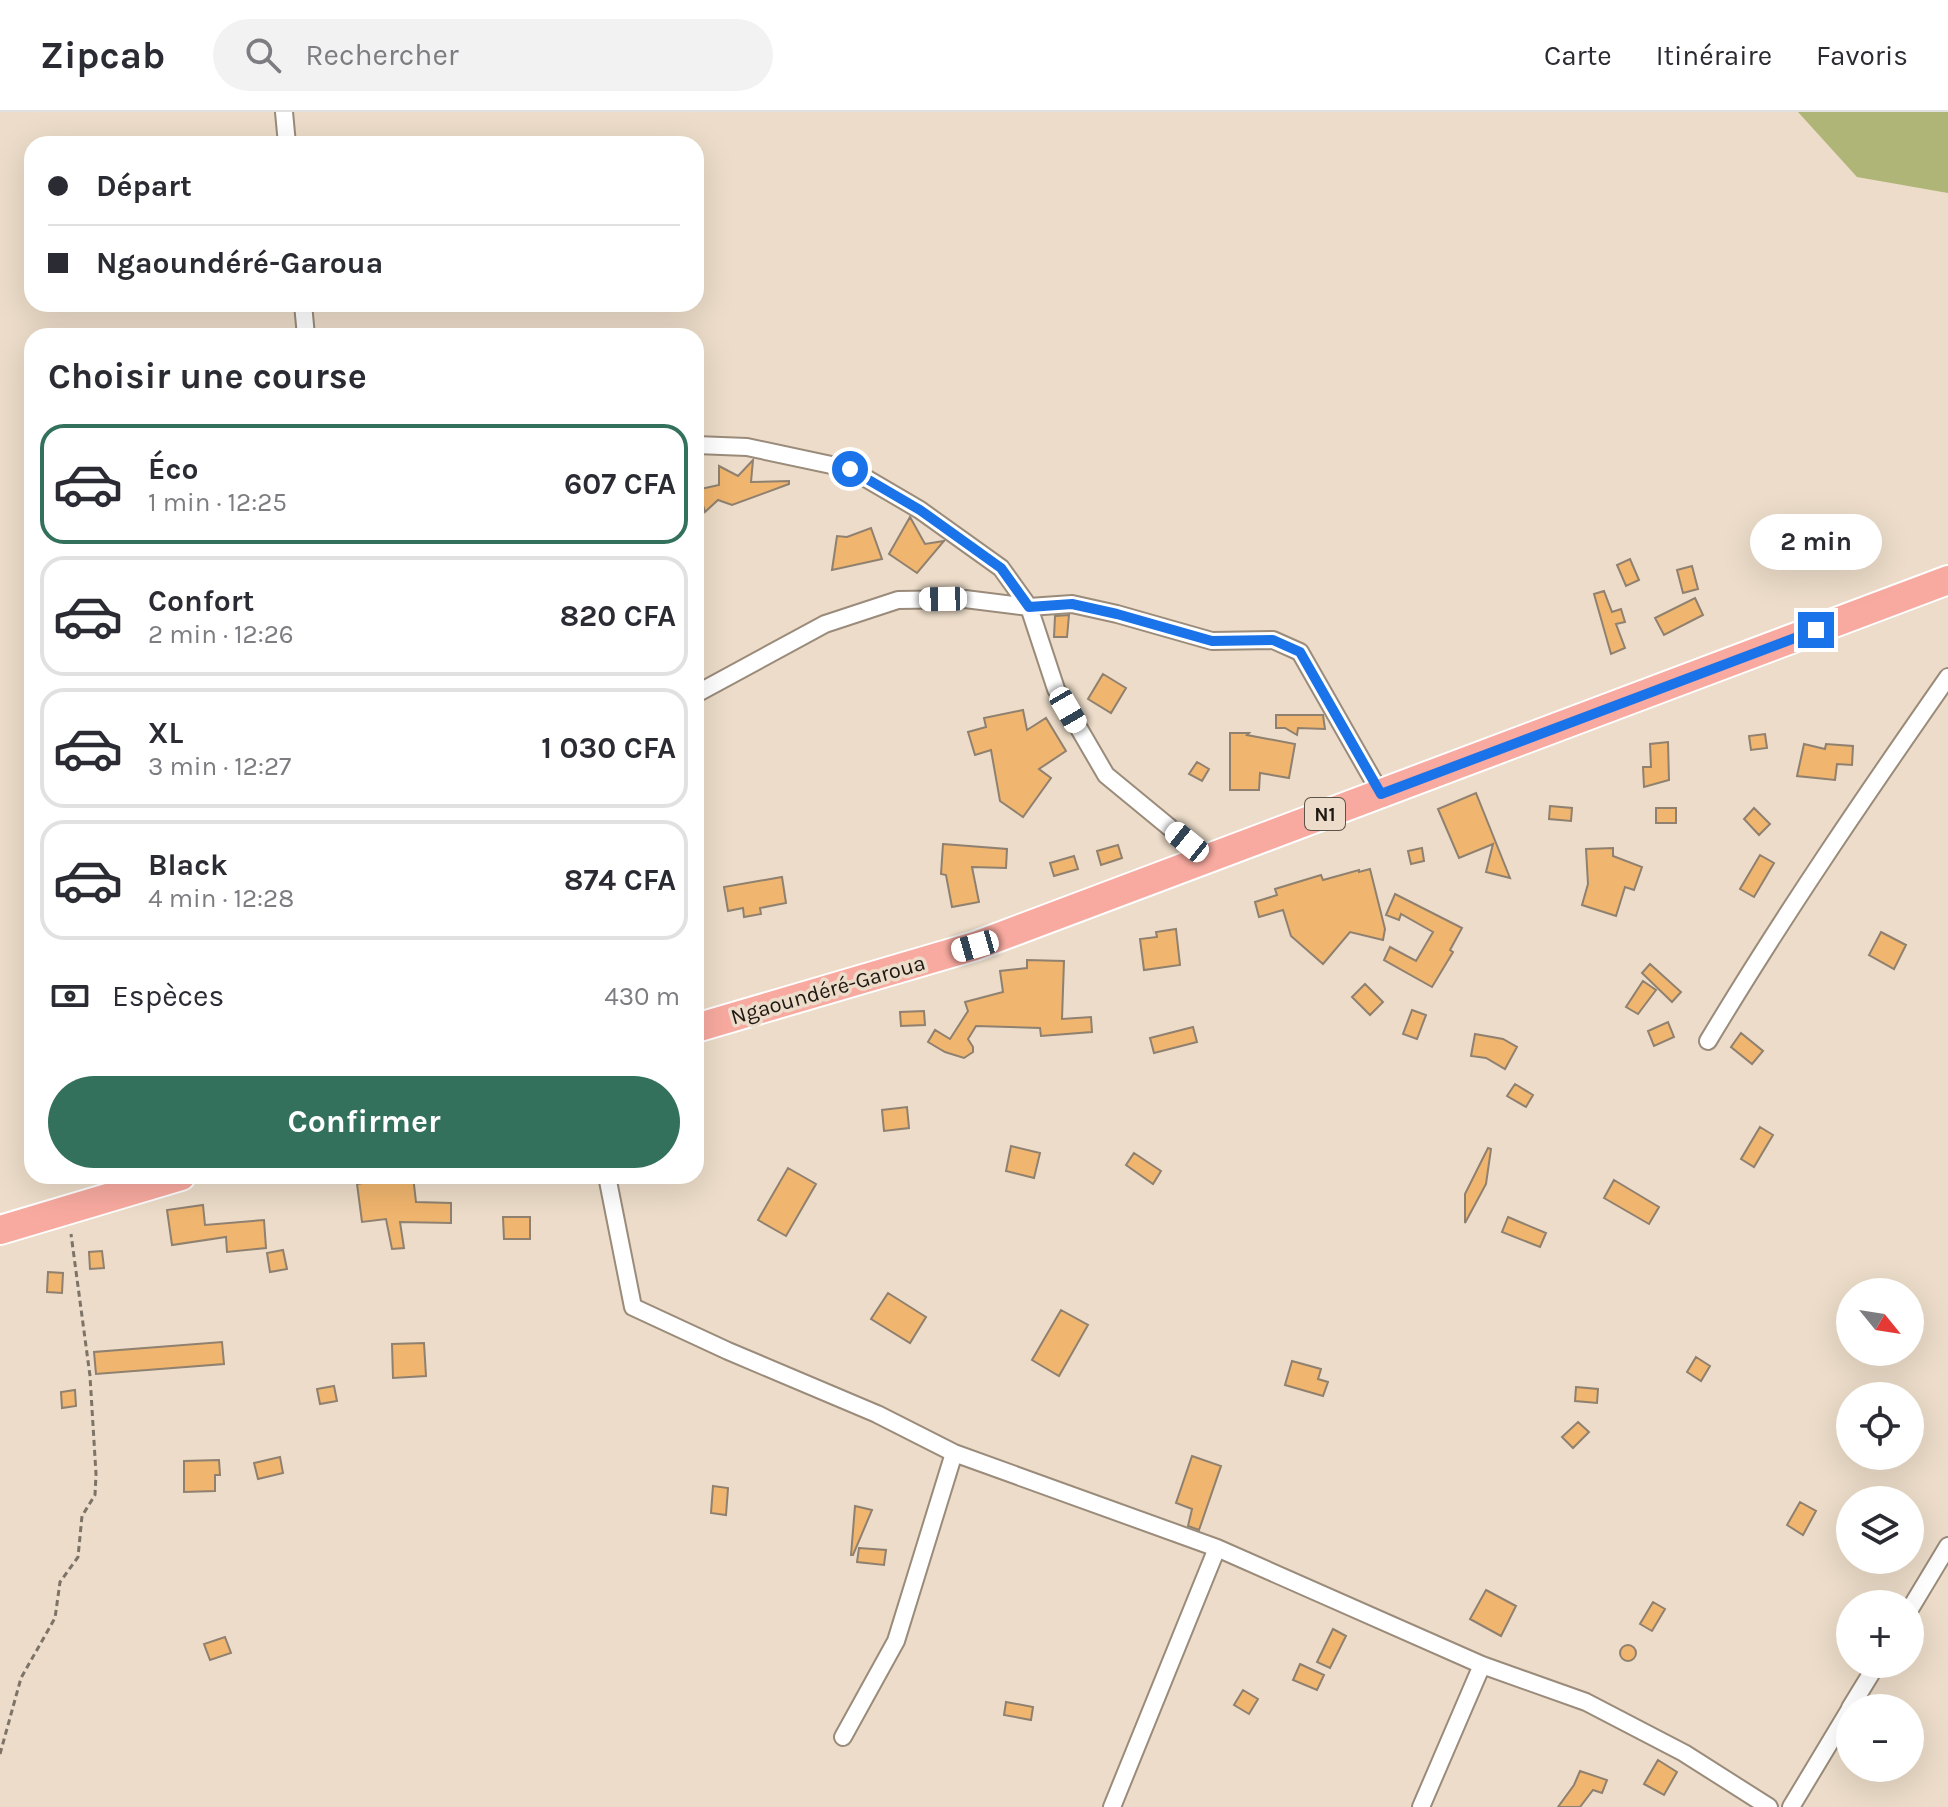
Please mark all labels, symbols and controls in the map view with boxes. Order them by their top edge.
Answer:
search box [213,19,773,91]
text: Zipcab [40,33,165,78]
icon: search [241,33,285,77]
text: Rechercher [305,37,459,73]
text: Carte [1544,39,1612,72]
text: Itinéraire [1656,39,1772,72]
text: Favoris [1816,39,1908,72]
text: Départ [96,168,192,204]
text: Ngaoundéré-Garoua [96,245,383,281]
text: Choisir une course [48,355,367,397]
icon: car [52,448,124,520]
text: Éco [148,451,198,487]
route start [832,451,868,487]
text: 607 CFA [564,466,676,502]
text: 1 min · 12:25 [148,487,287,518]
callout: 2 min [1750,514,1882,570]
text: 2 min [1780,526,1852,557]
icon: car [52,580,124,652]
text: Confort [148,583,254,619]
car [919,587,967,611]
text: 820 CFA [560,598,676,634]
route end [1798,612,1834,648]
text: 2 min · 12:26 [148,619,294,650]
car [1046,683,1090,737]
icon: car [52,712,124,784]
text: XL [148,715,183,751]
text: 1 030 CFA [541,730,676,766]
text: 3 min · 12:27 [148,751,291,782]
road number: N1 [1305,798,1345,830]
car [1161,818,1213,866]
icon: car [52,844,124,916]
text: Black [148,847,228,883]
text: 874 CFA [564,862,676,898]
text: 4 min · 12:28 [148,883,294,914]
car [949,928,1001,964]
street label: Ngaoundéré-Garoua [728,950,928,1030]
icon: cash [48,974,92,1018]
text: Espèces [112,978,224,1014]
text: 430 m [604,981,680,1012]
button: Confirmer [48,1076,680,1168]
north arrow [1836,1278,1924,1366]
map controls [1836,1278,1924,1782]
button: locate [1836,1382,1924,1470]
button: layers [1836,1486,1924,1574]
button: + [1836,1590,1924,1678]
button: − [1836,1694,1924,1782]

